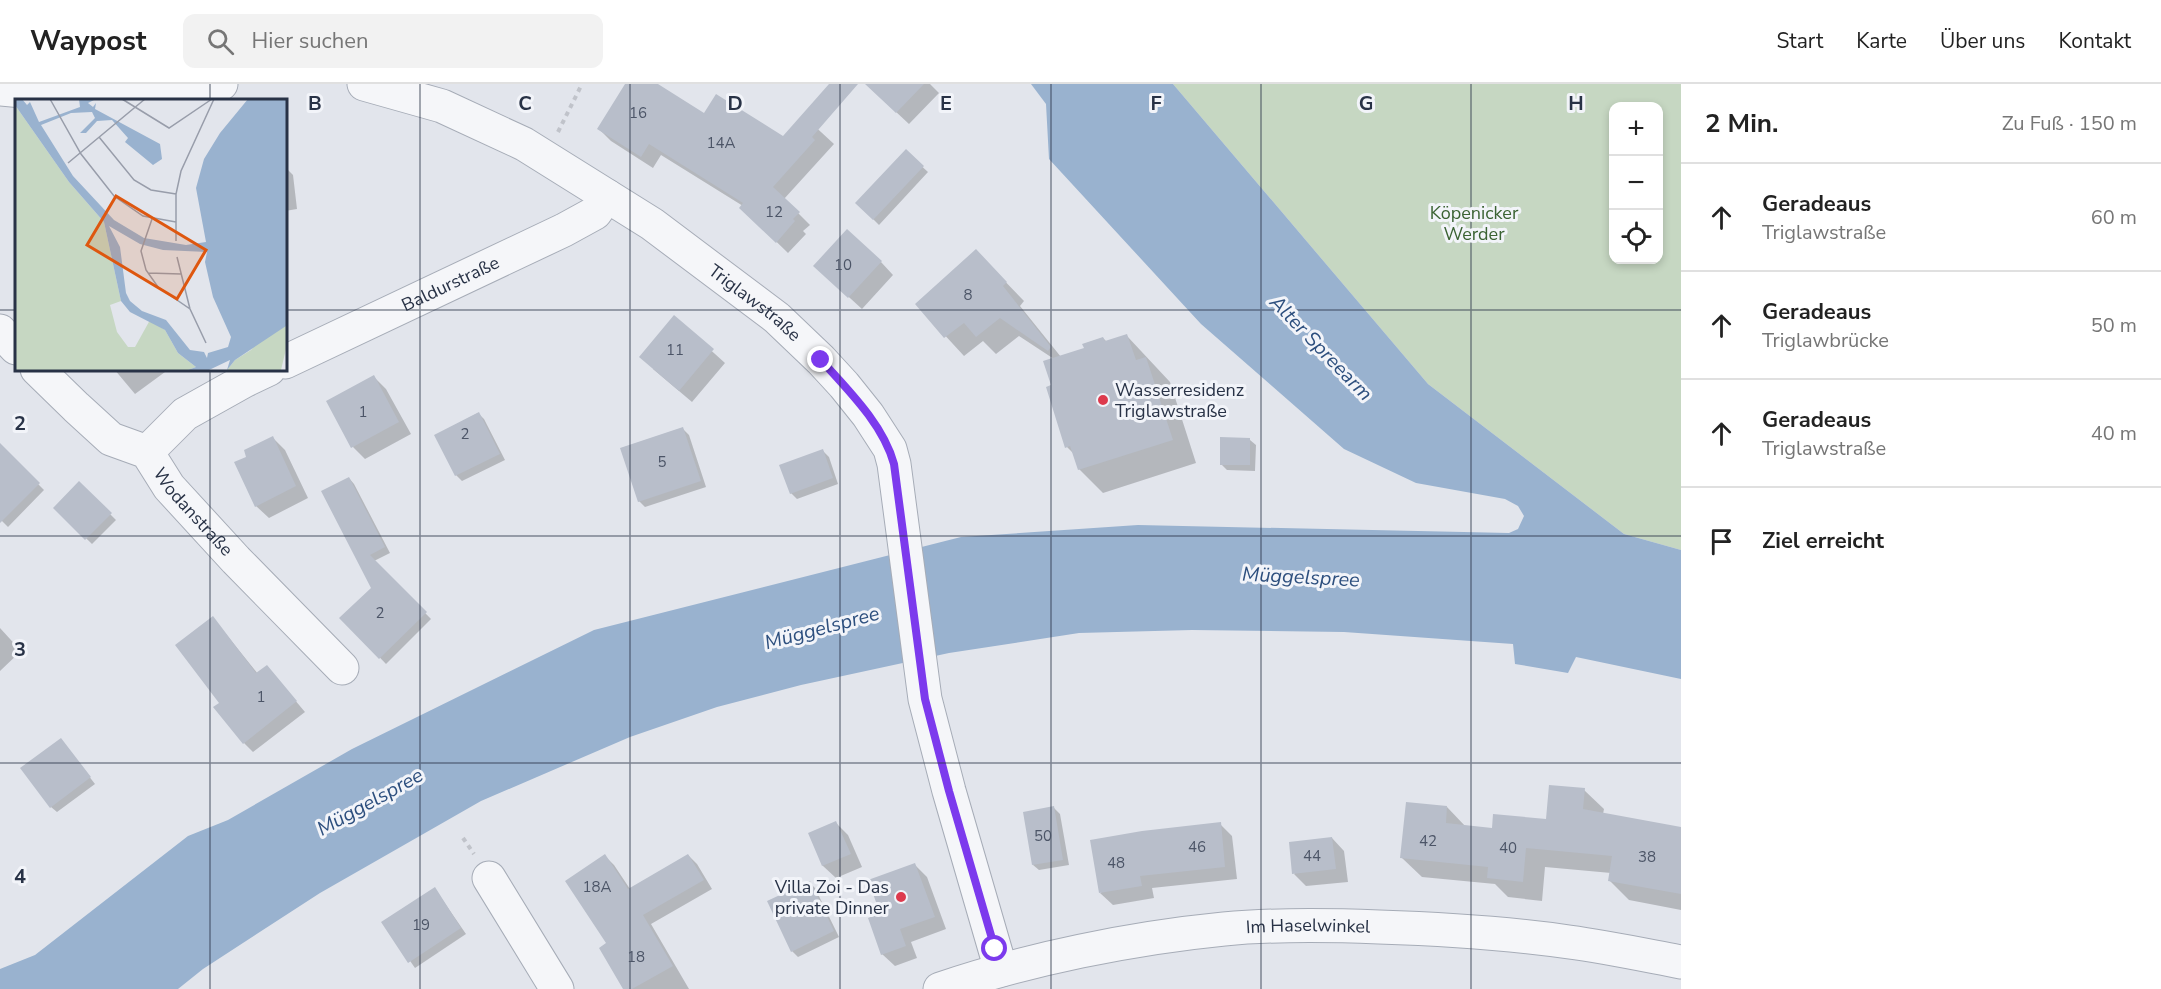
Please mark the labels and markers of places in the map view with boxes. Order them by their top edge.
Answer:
place label: Wasserresidenz Triglawstraße [1115,378,1244,423]
marker: Wasserresidenz Triglawstraße [1096,393,1110,407]
place label: Villa Zoi - Das private Dinner [774,875,890,920]
marker: Villa Zoi - Das private Dinner [894,890,908,904]

